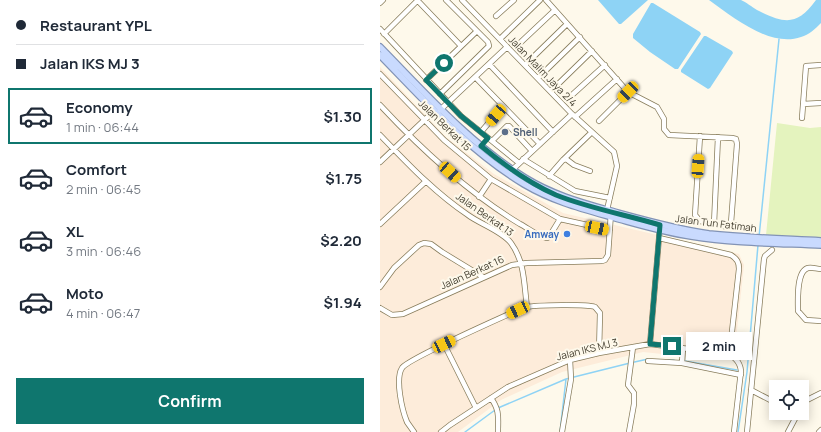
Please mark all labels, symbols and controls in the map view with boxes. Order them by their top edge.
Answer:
text: Restaurant YPL [40,15,152,36]
street label: Jalan Malim Jaya 2/4 [506,33,580,109]
text: Jalan IKS MJ 3 [40,53,140,74]
route start [435,54,453,72]
car [615,79,641,105]
street label: Jalan Berkat 15 [416,96,474,154]
text: Economy [66,97,133,118]
icon: car [18,98,54,134]
car [484,102,508,128]
text: $1.30 [323,106,362,127]
text: 1 min · 06:44 [66,118,139,136]
place label: Shell [513,125,537,139]
marker: Shell [500,127,510,137]
car [691,154,705,178]
text: Comfort [66,159,127,180]
icon: car [18,160,54,196]
car [437,160,463,184]
text: $1.75 [325,168,362,189]
text: 2 min · 06:45 [66,180,141,198]
street label: Jalan Berkat 13 [453,189,517,239]
street label: Jalan Tun Fatimah [674,211,758,235]
car [584,220,610,236]
text: XL [66,221,84,242]
icon: car [18,222,54,258]
place label: Amway [525,227,559,241]
marker: Amway [562,229,572,239]
text: $2.20 [320,230,362,251]
text: 3 min · 06:46 [66,242,141,260]
street label: Jalan Berkat 16 [438,252,506,292]
text: Moto [66,283,103,304]
icon: car [18,284,54,320]
text: $1.94 [324,292,362,313]
car [505,299,531,321]
text: 4 min · 06:47 [66,304,140,322]
callout: 2 min [686,332,752,360]
car [431,333,457,355]
street label: Jalan IKS MJ 3 [555,335,619,363]
route end [663,337,681,355]
text: 2 min [702,337,736,355]
button: Confirm [16,378,364,424]
map controls [769,380,809,420]
button: locate [769,380,809,420]

